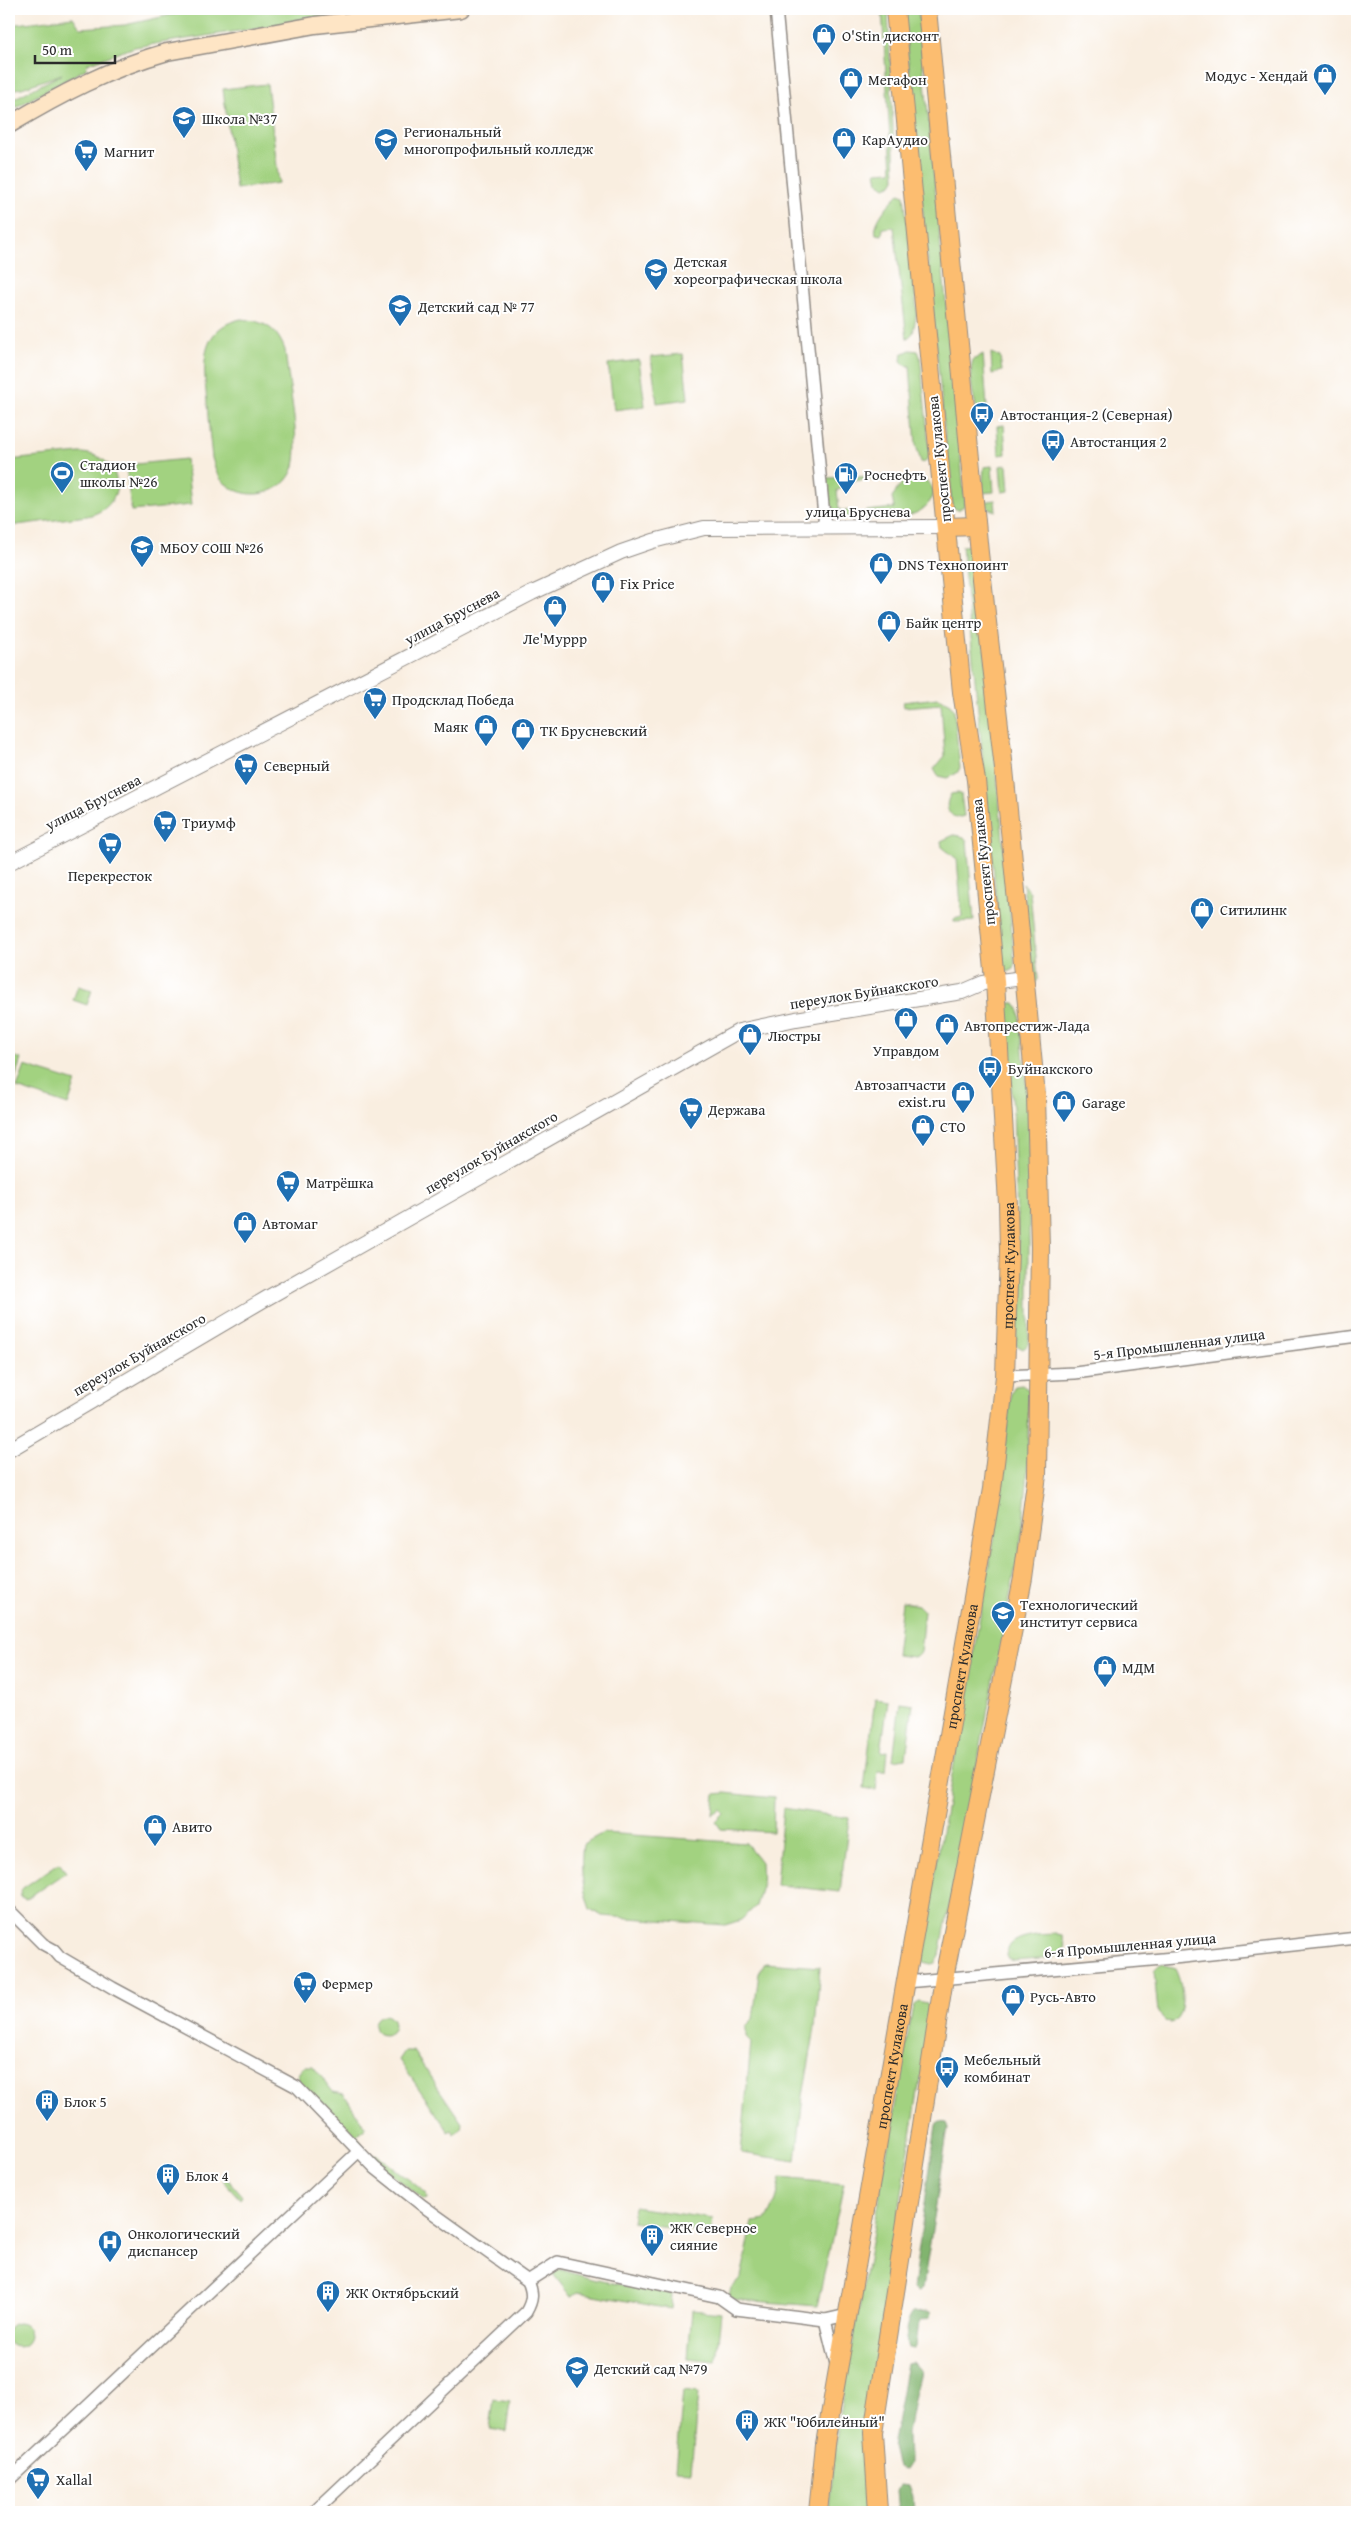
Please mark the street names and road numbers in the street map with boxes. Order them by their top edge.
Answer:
street label: проспект Кулакова [922,394,956,523]
street label: улица Бруснева [805,501,911,522]
street label: улица Бруснева [400,582,504,650]
street label: улица Бруснева [41,768,145,836]
street label: проспект Кулакова [966,797,1000,926]
street label: переулок Буйнакского [788,970,940,1014]
street label: переулок Буйнакского [421,1105,562,1199]
street label: проспект Кулакова [996,1201,1020,1330]
street label: переулок Буйнакского [69,1307,210,1401]
street label: 5-я Промышленная улица [1092,1323,1267,1365]
street label: проспект Кулакова [940,1601,982,1731]
street label: 6-я Промышленная улица [1043,1927,1218,1963]
street label: проспект Кулакова [870,2001,913,2130]

